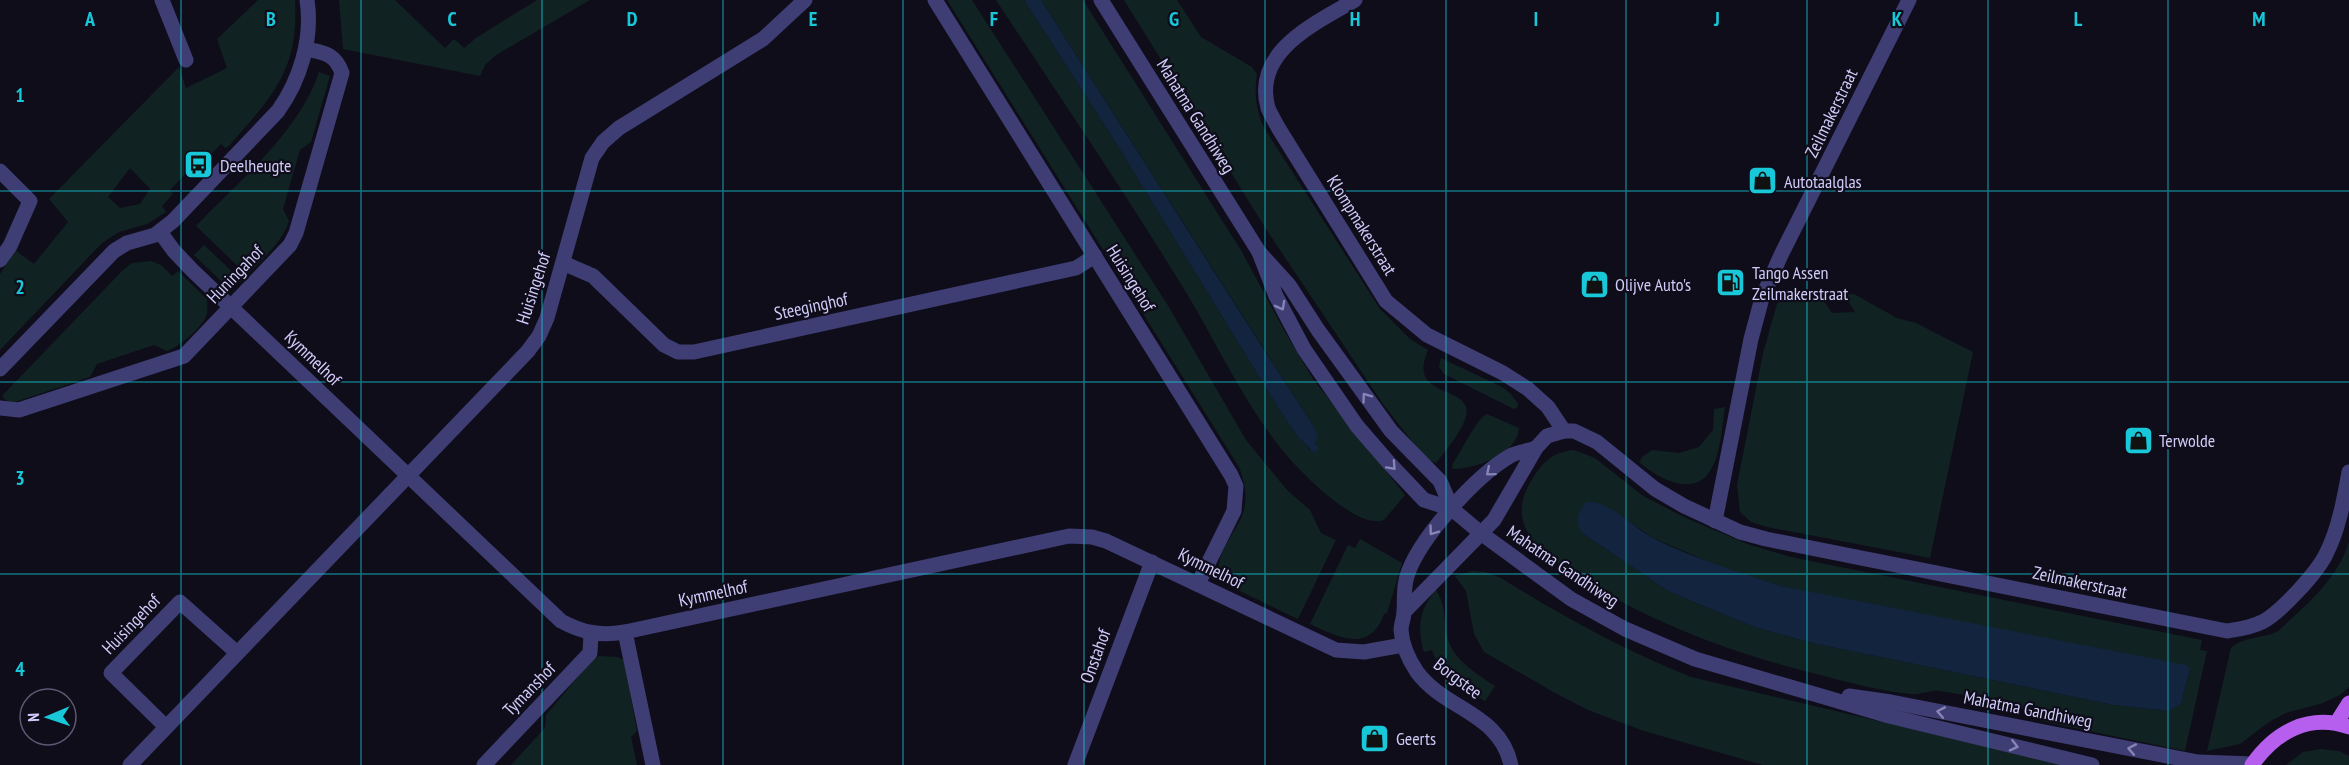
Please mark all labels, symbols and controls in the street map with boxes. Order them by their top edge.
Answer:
text: A [84,6,96,32]
text: B [266,6,276,32]
text: C [447,6,457,32]
text: D [627,6,638,32]
text: E [809,6,817,32]
text: F [990,6,998,32]
text: G [1169,6,1179,32]
text: H [1350,6,1360,32]
text: I [1534,6,1538,32]
text: J [1713,6,1720,32]
text: K [1892,6,1903,32]
text: L [2074,6,2083,32]
text: M [2252,6,2266,32]
street label: Mahatma Gandhiweg [1152,55,1240,177]
street label: Zeilmakerstraat [1800,65,1862,161]
text: 1 [15,82,25,108]
bus stop icon: Deelheugte [183,149,215,181]
place label: Deelheugte [220,154,292,177]
shop icon: Autotaalglas [1747,165,1779,197]
place label: Autotaalglas [1784,170,1862,193]
street label: Klompmakerstraat [1322,171,1402,279]
street label: Huningahof [202,239,269,308]
street label: Huisingehof [1101,240,1161,317]
street label: Huisingehof [511,248,556,327]
place label: Tango Assen Zeilmakerstraat [1752,261,1848,305]
fuel station icon: Tango Assen Zeilmakerstraat [1715,266,1747,298]
shop icon: Olijve Auto's [1578,268,1610,300]
place label: Olijve Auto's [1615,273,1691,296]
text: 2 [15,274,25,300]
street label: Steeginghof [772,287,851,325]
one-way arrow [1274,300,1286,311]
street label: Kymmelhof [280,325,347,392]
one-way arrow [1362,393,1373,404]
shop icon: Terwolde [2122,424,2154,456]
place label: Terwolde [2159,429,2215,452]
one-way arrow [1385,459,1396,469]
text: 3 [15,465,25,491]
one-way arrow [1486,465,1497,476]
street label: Mahatma Gandhiweg [1502,520,1624,612]
one-way arrow [1429,525,1440,536]
street label: Kymmelhof [1174,542,1249,594]
street label: Zeilmakerstraat [2031,561,2129,603]
street label: Kymmelhof [676,574,751,612]
street label: Huisingehof [97,588,166,659]
street label: Onstahof [1075,624,1116,686]
street label: Borgstee [1429,652,1487,704]
text: 4 [15,656,25,682]
street label: Tymanshof [498,656,561,721]
street label: Mahatma Gandhiweg [1962,685,2094,733]
north arrow [18,687,78,747]
one-way arrow [1936,706,1946,719]
text: N [23,713,43,722]
shop icon: Geerts [1359,722,1391,754]
place label: Geerts [1396,727,1436,750]
one-way arrow [2009,739,2019,752]
one-way arrow [2128,743,2138,756]

